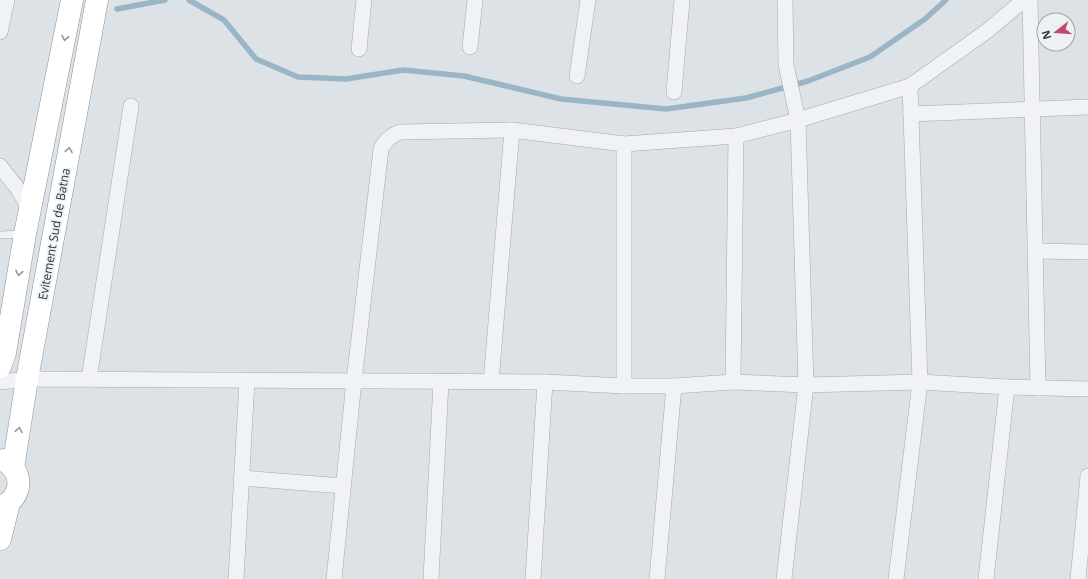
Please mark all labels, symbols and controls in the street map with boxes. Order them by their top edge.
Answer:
north arrow [1036,12,1076,52]
text: N [1037,29,1054,42]
one-way arrow [61,35,69,41]
one-way arrow [65,147,73,153]
street label: Evitement Sud de Batna [34,167,74,301]
one-way arrow [15,270,23,276]
one-way arrow [14,427,23,433]

